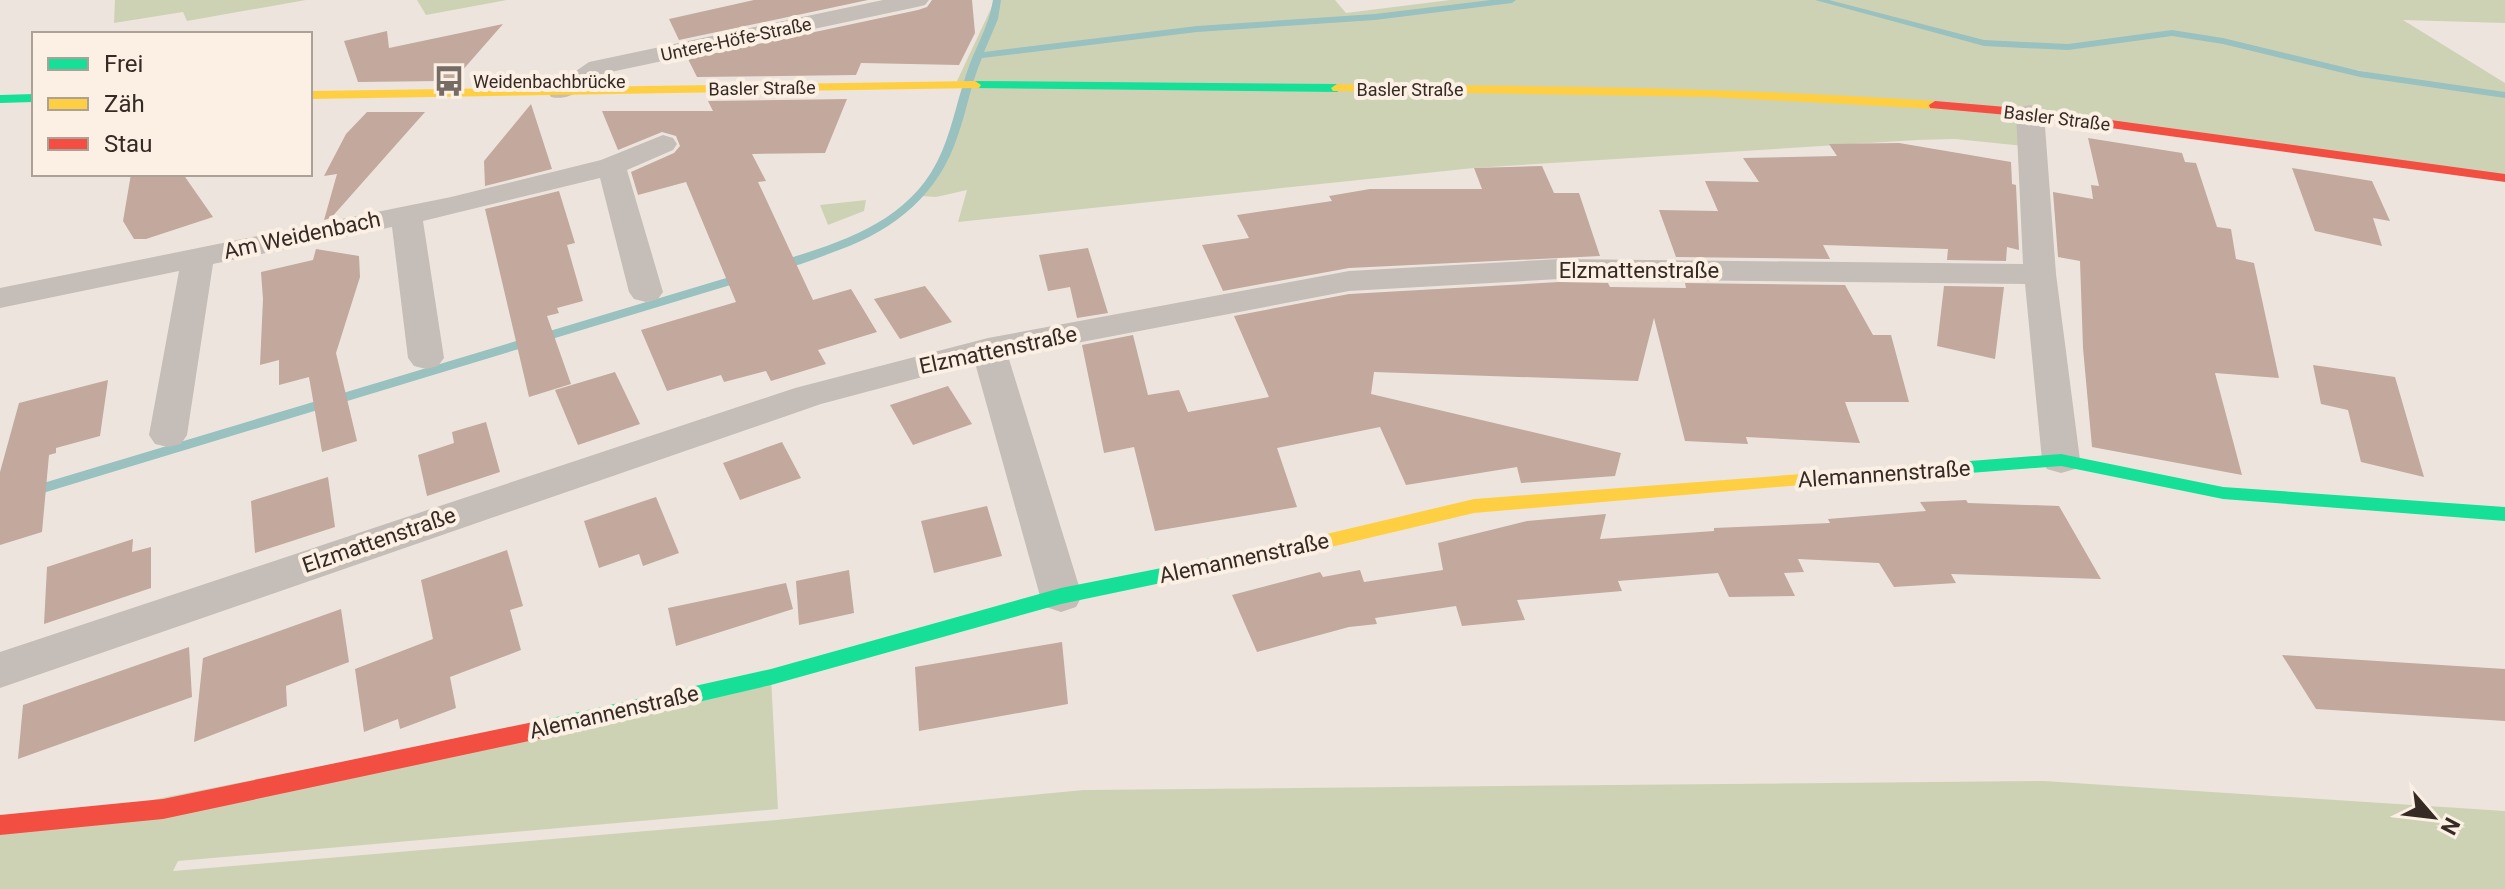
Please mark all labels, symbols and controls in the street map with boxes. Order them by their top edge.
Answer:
street label: Untere-Höfe-Straße [659,13,813,65]
legend [32,32,312,176]
text: Frei [104,50,143,78]
bus stop icon: Weidenbachbrücke [432,64,466,98]
place label: Weidenbachbrücke [473,71,626,92]
street label: Basler Straße [708,77,816,99]
street label: Basler Straße [1356,79,1464,100]
text: Zäh [104,90,145,118]
street label: Basler Straße [2003,101,2111,135]
text: Stau [104,130,152,158]
street label: Am Weidenbach [221,206,383,264]
street label: Elzmattenstraße [1559,258,1719,283]
street label: Elzmattenstraße [917,321,1079,379]
street label: Alemannenstraße [1797,455,1971,493]
street label: Elzmattenstraße [299,502,459,578]
street label: Alemannenstraße [1157,528,1331,588]
street label: Alemannenstraße [527,680,701,744]
north arrow [2393,777,2473,857]
text: N [2436,813,2465,839]

